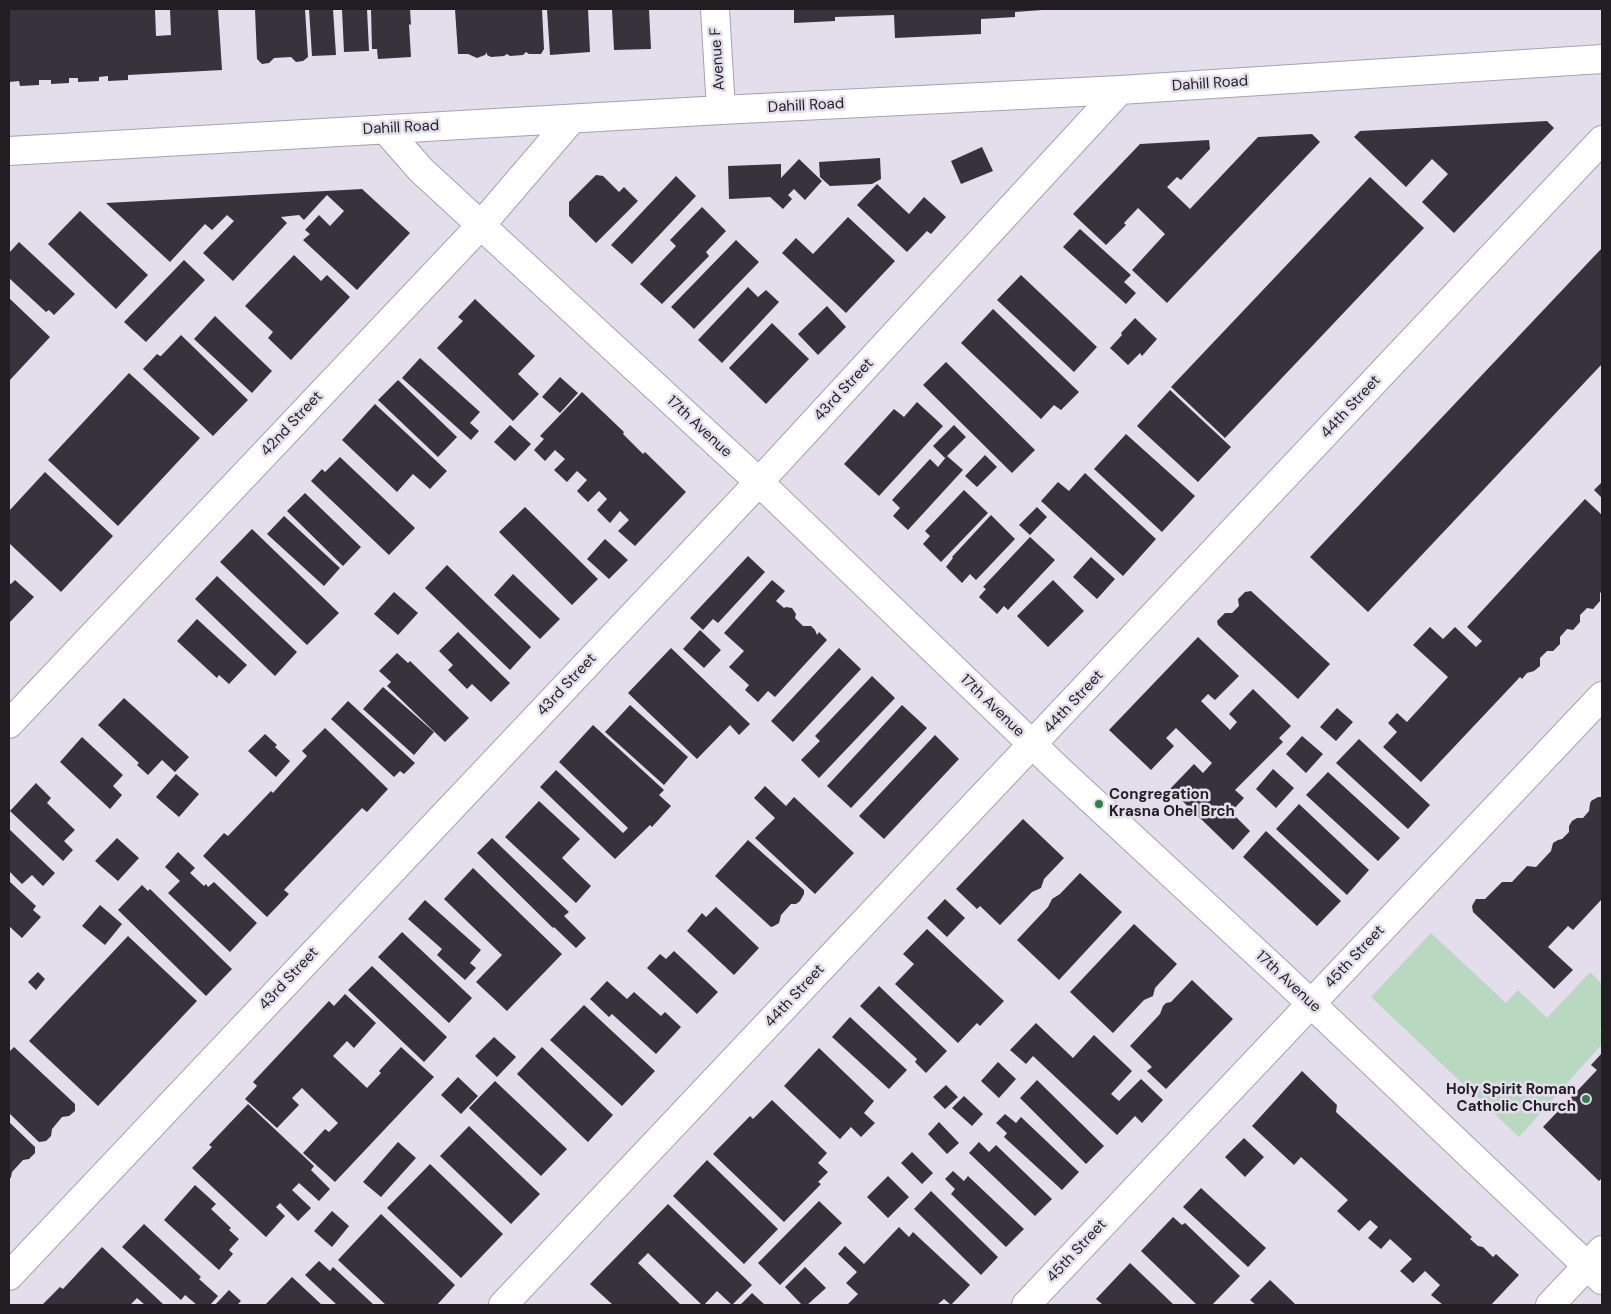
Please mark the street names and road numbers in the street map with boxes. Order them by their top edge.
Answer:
street label: Avenue F [707,27,729,91]
street label: Dahill Road [1171,72,1249,96]
street label: Dahill Road [767,95,845,117]
street label: Dahill Road [362,117,440,139]
street label: 43rd Street [810,355,878,425]
street label: 44th Street [1317,372,1385,442]
street label: 42nd Street [257,388,327,460]
street label: 17th Avenue [663,392,735,462]
street label: 43rd Street [533,650,601,720]
street label: 44th Street [1040,667,1108,737]
street label: 17th Avenue [956,671,1028,741]
street label: 45th Street [1321,922,1389,992]
street label: 43rd Street [255,944,323,1014]
street label: 17th Avenue [1252,947,1324,1017]
street label: 44th Street [761,961,829,1031]
street label: 45th Street [1043,1216,1111,1286]

